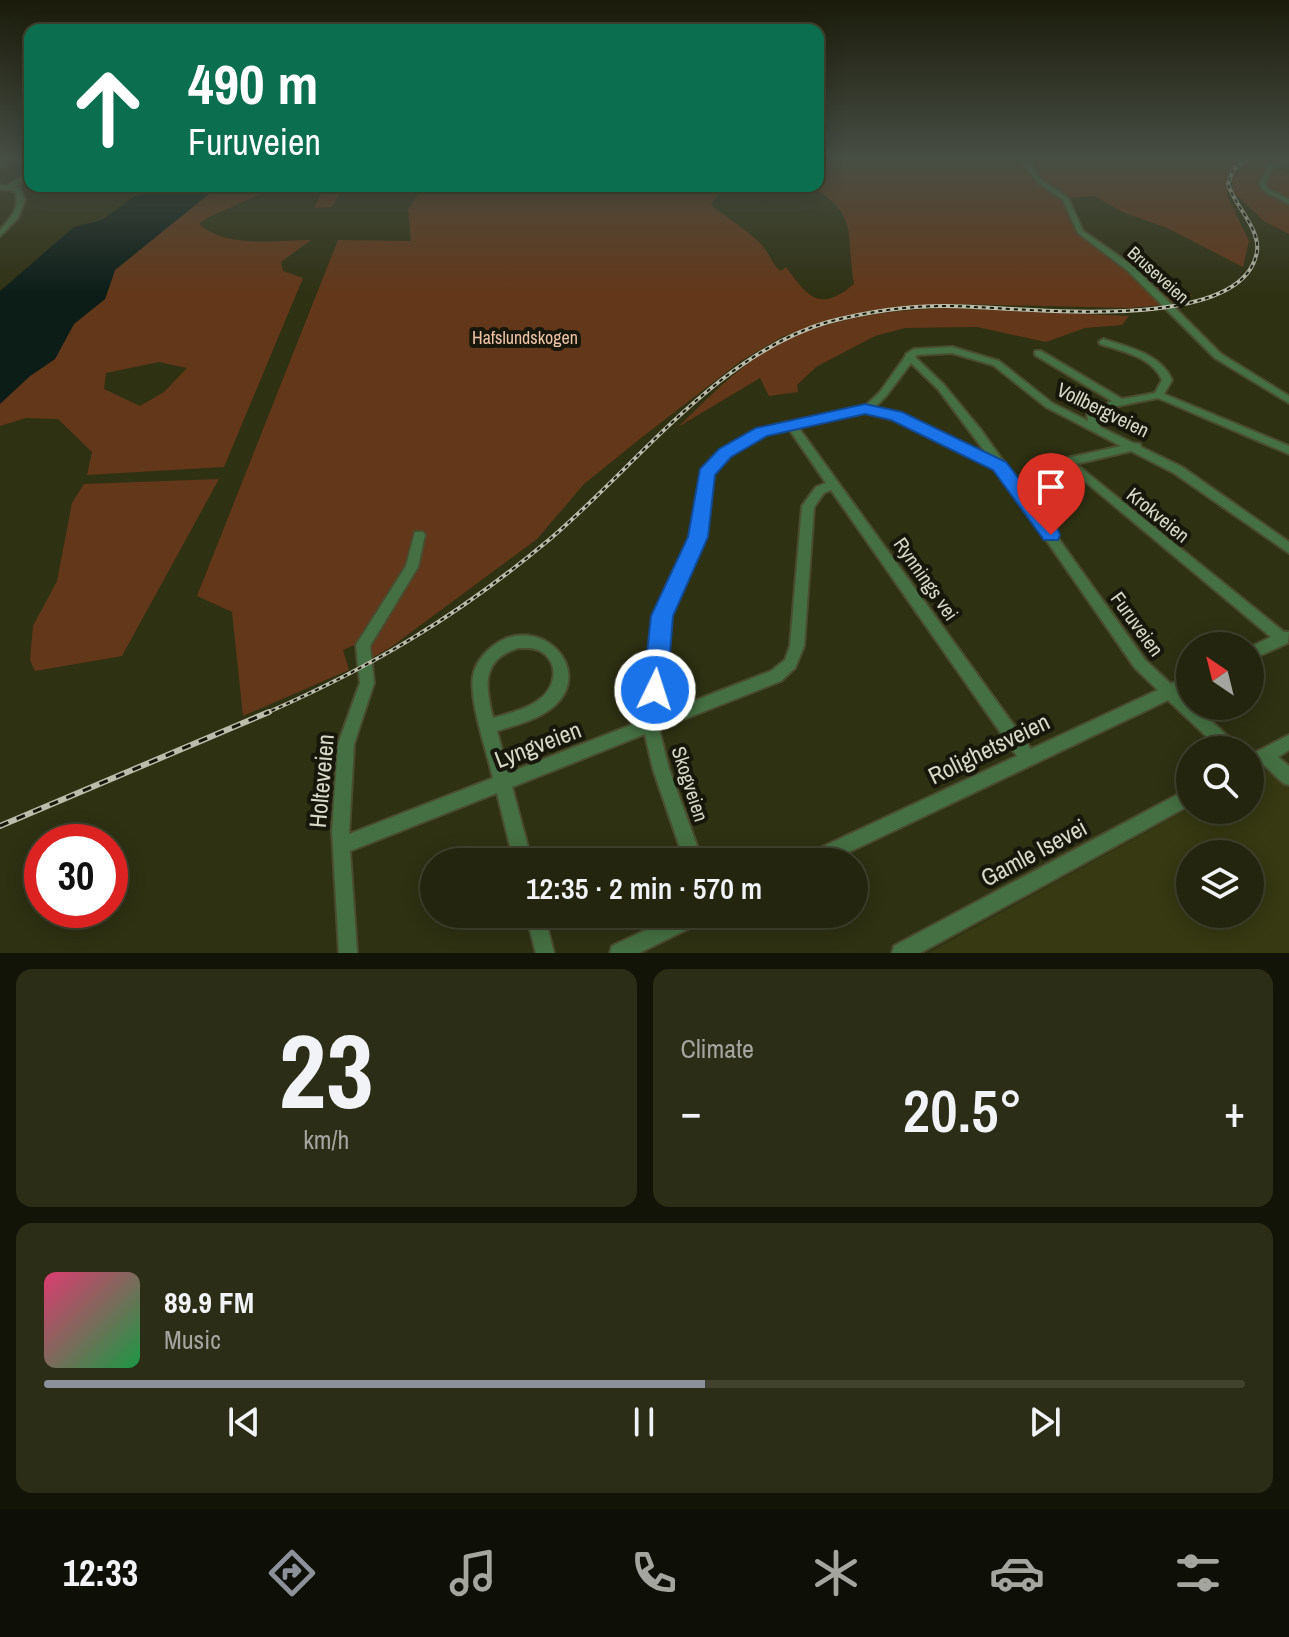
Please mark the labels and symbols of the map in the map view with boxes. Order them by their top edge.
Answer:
street label: Bruseveien [1122,240,1194,309]
park label: Hafslundskogen [472,325,578,350]
street label: Vollbergveien [1053,376,1154,443]
pin [1017,453,1085,535]
street label: Krokveien [1121,481,1196,548]
street label: Rynnings vei [888,532,965,626]
street label: Furuveien [1105,586,1170,662]
north arrow [1176,632,1264,720]
position arrow [613,648,697,732]
street label: Rolighetsveien [923,705,1055,791]
street label: Lyngveien [490,713,585,775]
street label: Holteveien [301,733,341,829]
street label: Skogveien [666,743,715,825]
street label: Gamle Isevei [975,811,1092,893]
speed limit sign: 30 [24,824,128,928]

